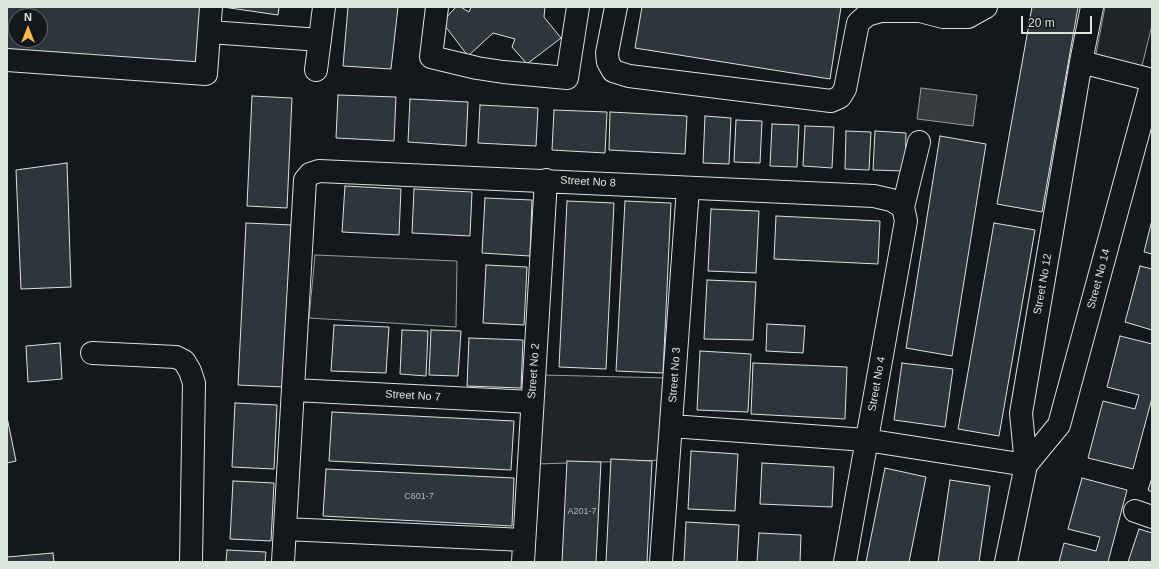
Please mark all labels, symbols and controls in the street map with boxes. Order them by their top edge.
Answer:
north arrow [8,8,48,48]
scale bar [1023,8,1094,34]
text: N [24,11,32,23]
text: 20 m [1028,16,1055,30]
street label: Street No 8 [560,174,616,190]
street label: Street No 14 [1085,247,1113,311]
street label: Street No 12 [1031,252,1055,316]
street label: Street No 2 [525,343,543,399]
street label: Street No 3 [666,347,684,403]
street label: Street No 4 [866,355,888,413]
street label: Street No 7 [385,388,441,404]
house number: C601-7 [404,492,434,502]
house number: A201-7 [567,507,597,517]

